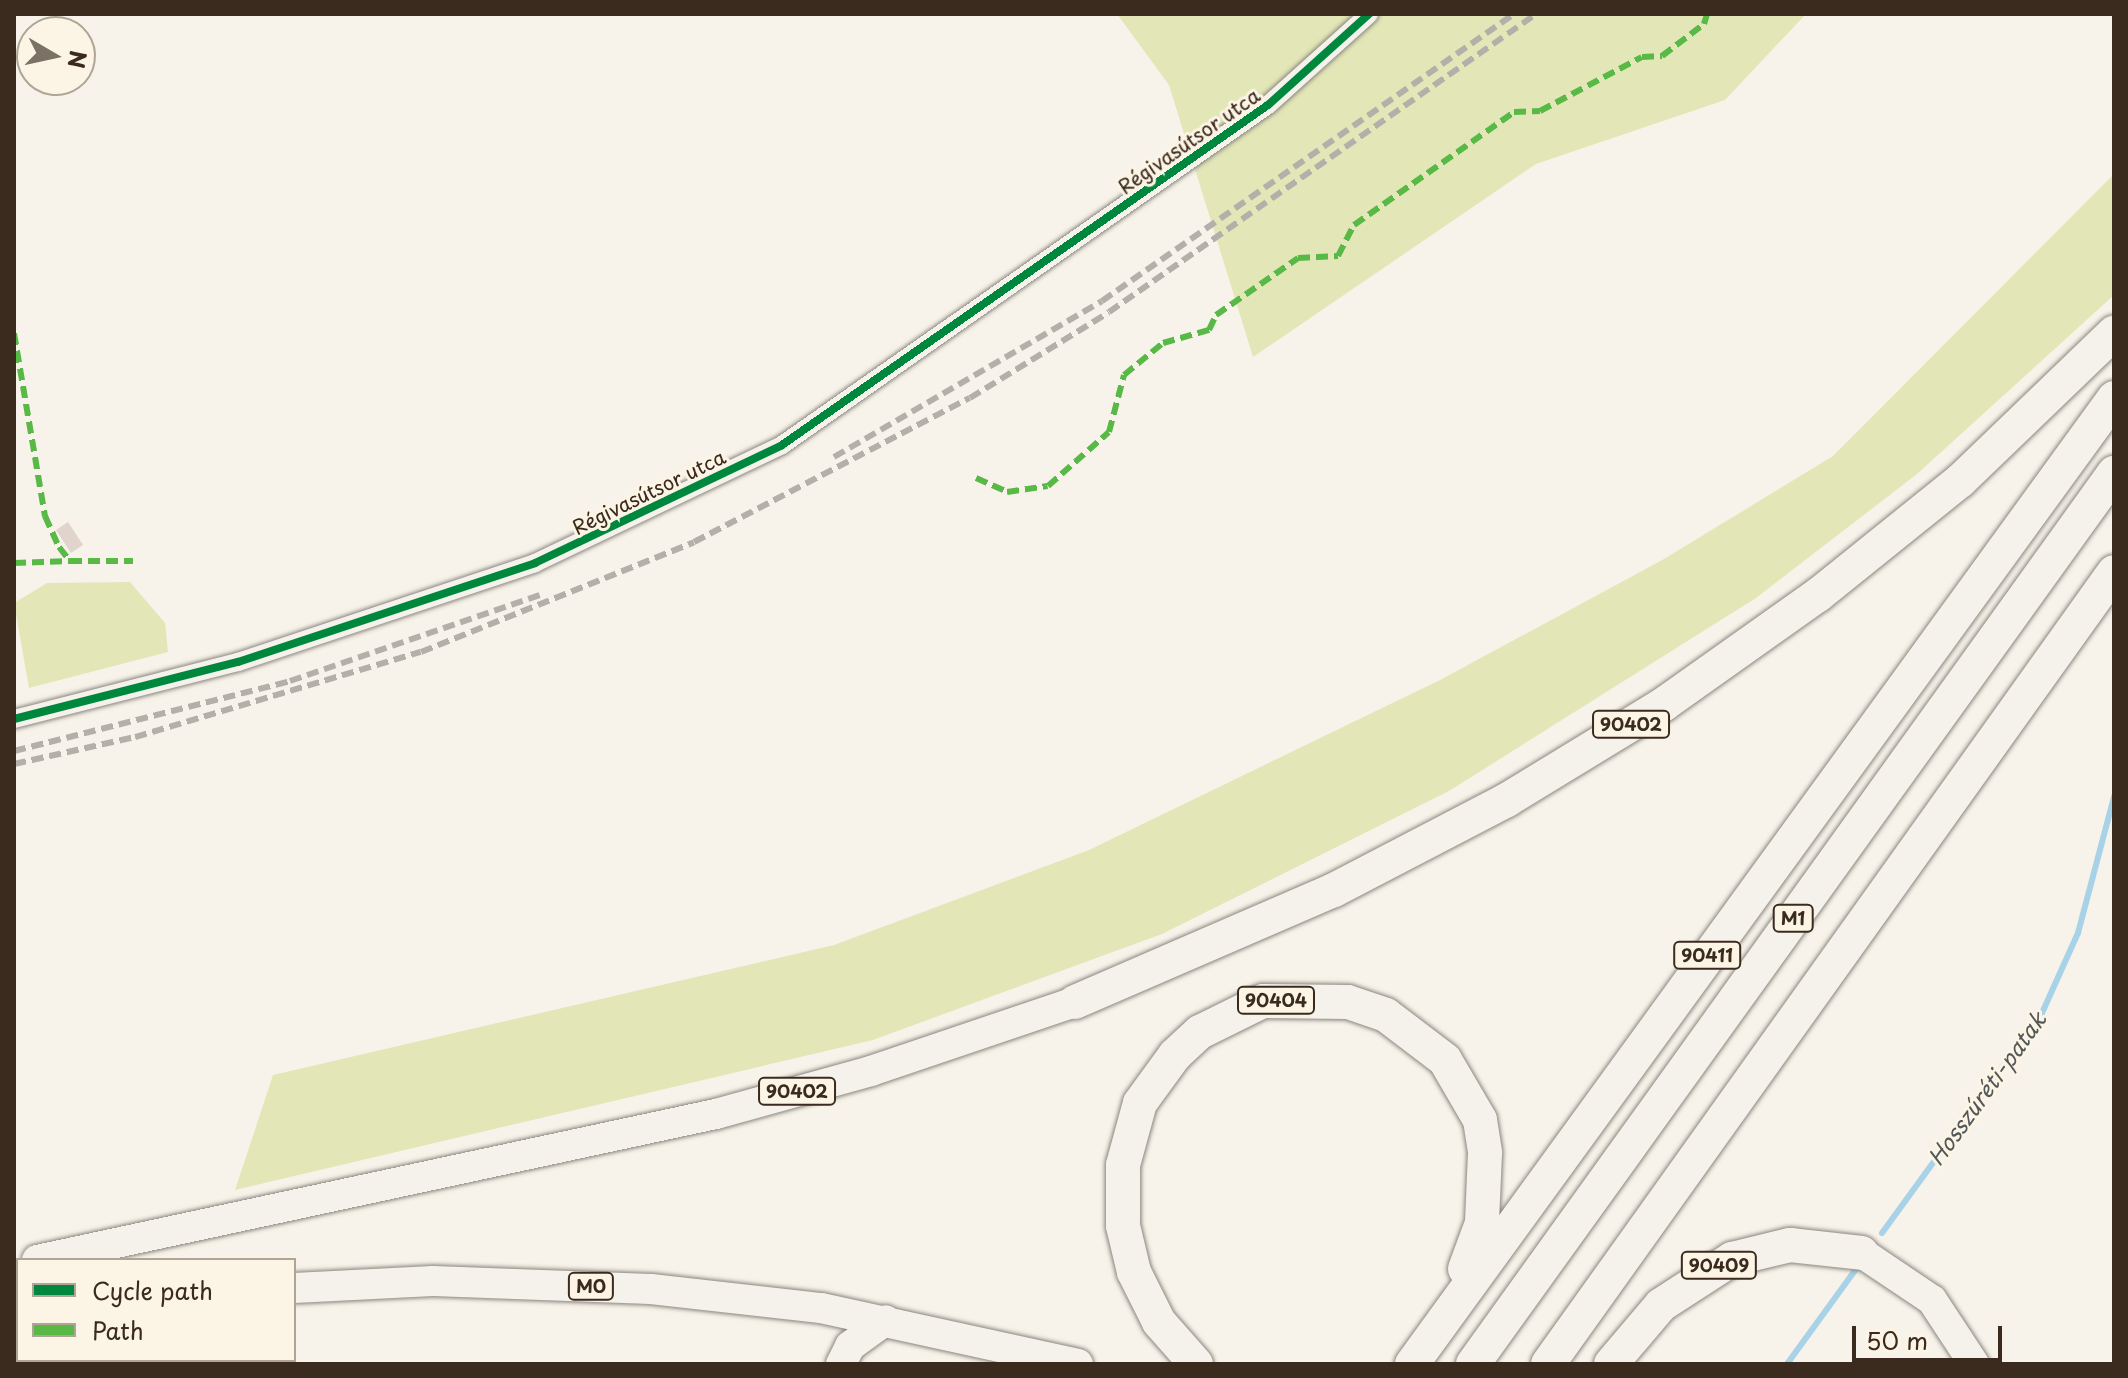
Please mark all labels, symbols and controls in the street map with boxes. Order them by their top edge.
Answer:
north arrow [16,16,96,96]
text: N [61,48,96,71]
street label: Régivasútsor utca [1113,83,1265,199]
street label: Régivasútsor utca [568,444,730,540]
road number: 90402 [1591,710,1671,738]
road number: M1 [1771,904,1815,932]
road number: 90411 [1673,941,1741,969]
road number: 90404 [1236,986,1316,1014]
water label: Hosszúréti-patak [1922,1006,2050,1170]
road number: 90402 [757,1077,837,1105]
road number: 90409 [1679,1251,1759,1279]
legend [16,1258,296,1362]
text: Cycle path [92,1272,213,1308]
road number: M0 [567,1272,615,1300]
scale bar [1856,1310,2006,1360]
text: Path [92,1312,144,1348]
text: 50 m [1866,1322,1928,1358]

